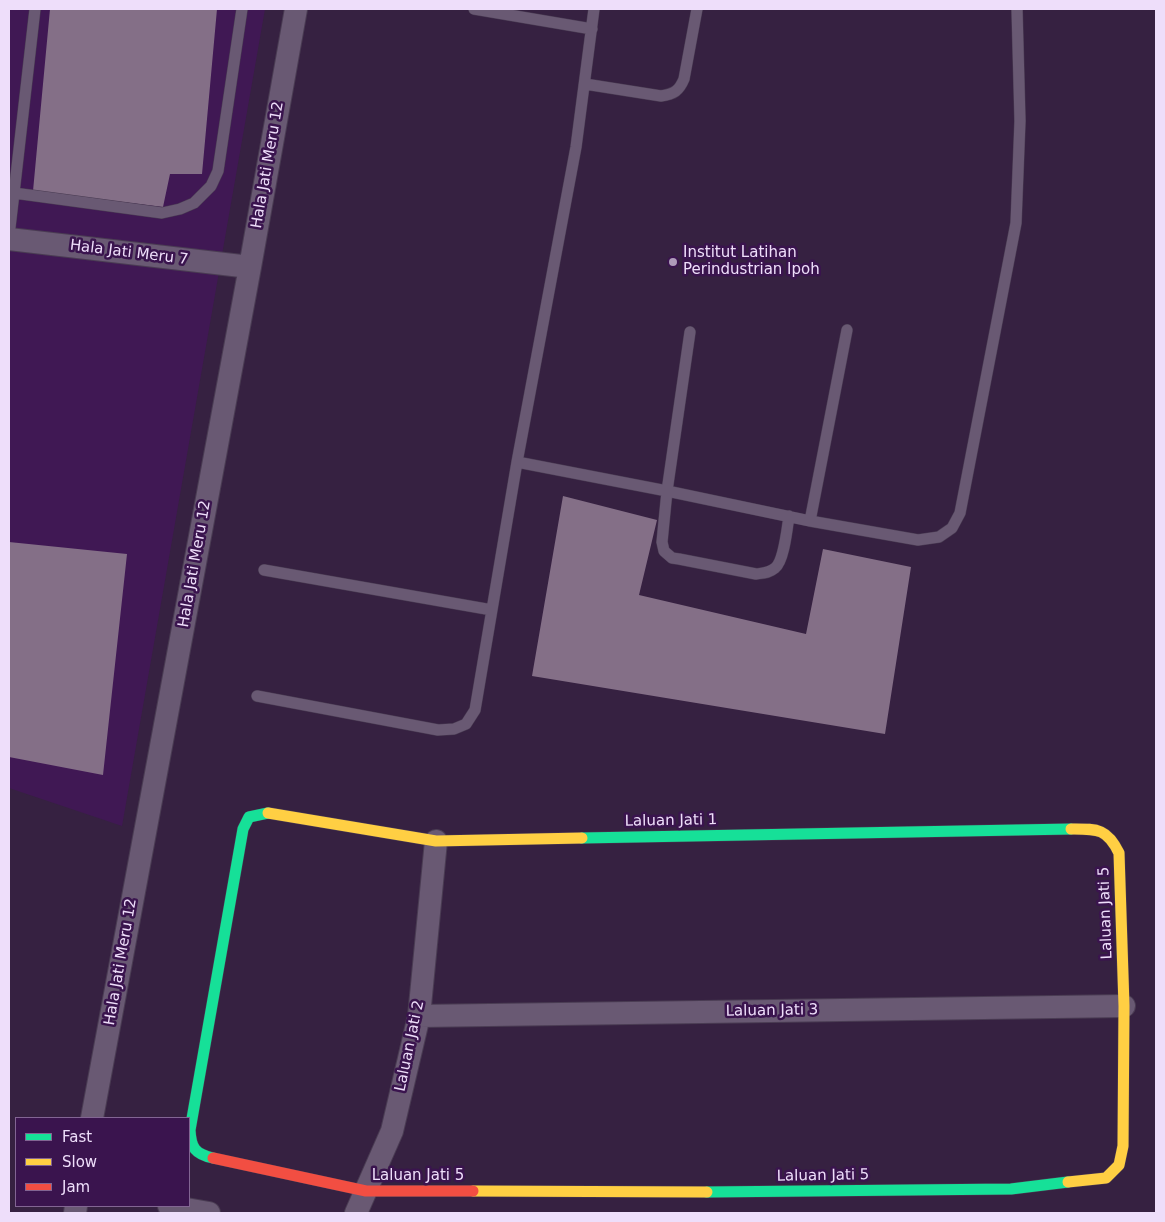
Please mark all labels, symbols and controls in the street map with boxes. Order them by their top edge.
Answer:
street label: Hala Jati Meru 12 [248,100,288,230]
street label: Hala Jati Meru 7 [69,237,189,269]
place label: Institut Latihan Perindustrian Ipoh [683,244,820,279]
marker: Institut Latihan Perindustrian Ipoh [667,256,679,268]
street label: Hala Jati Meru 12 [175,499,215,629]
street label: Laluan Jati 1 [625,811,717,831]
street label: Laluan Jati 5 [1095,866,1117,960]
street label: Hala Jati Meru 12 [101,897,141,1027]
street label: Laluan Jati 2 [392,999,428,1093]
street label: Laluan Jati 3 [726,1001,818,1021]
legend [15,1117,190,1207]
text: Fast [62,1128,92,1146]
text: Slow [62,1153,97,1171]
street label: Laluan Jati 5 [777,1166,869,1186]
street label: Laluan Jati 5 [372,1167,464,1185]
text: Jam [62,1178,90,1196]

